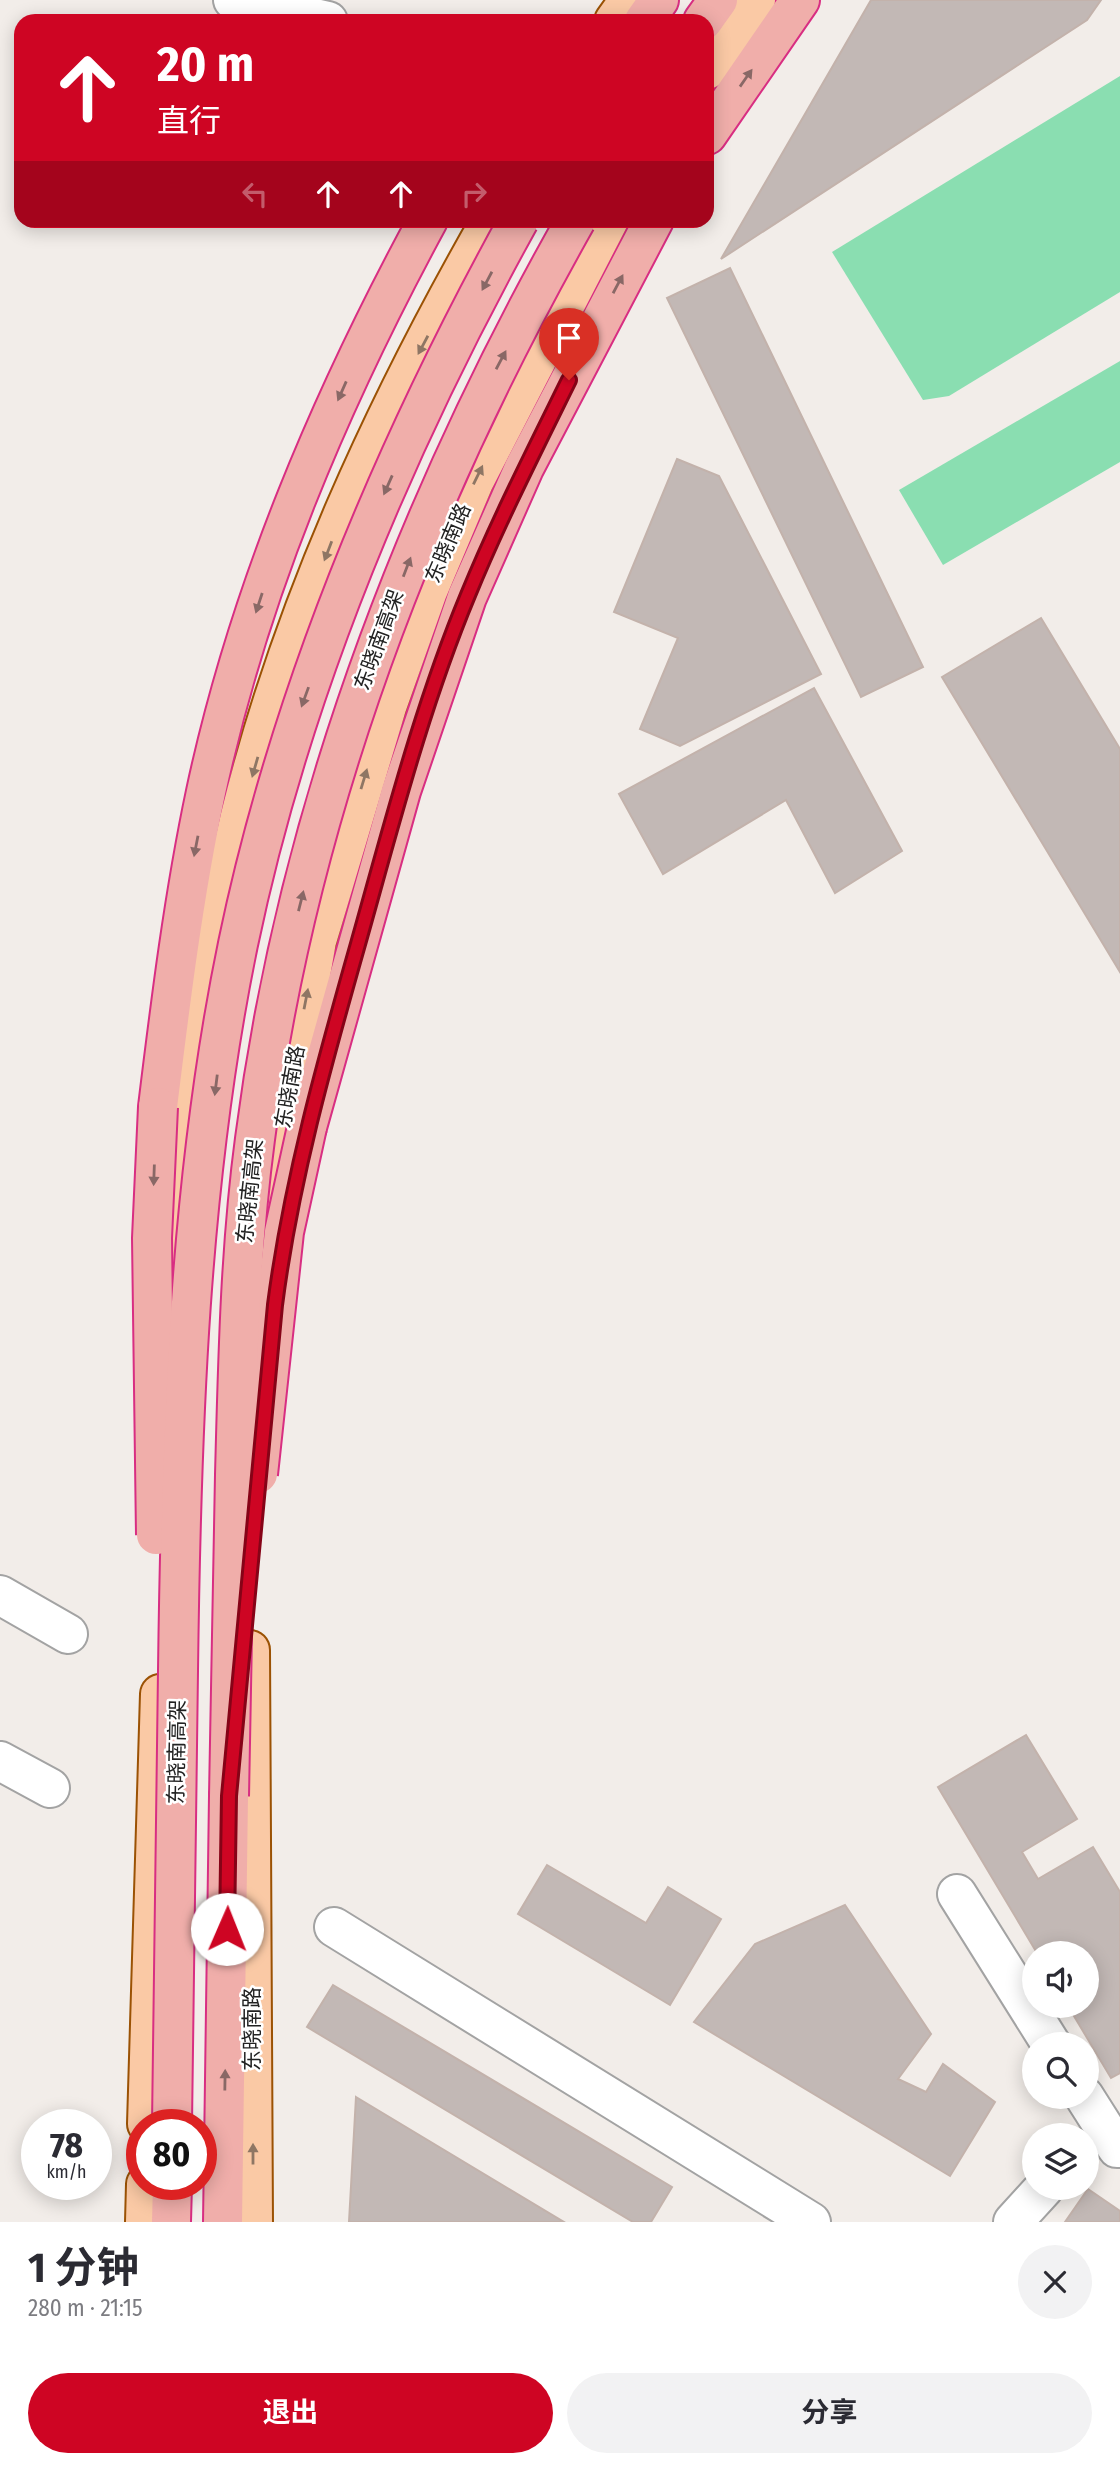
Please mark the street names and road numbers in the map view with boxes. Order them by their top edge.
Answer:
street label: 东晓南路 [420,499,476,587]
street label: 东晓南高架 [349,586,409,694]
street label: 东晓南路 [270,1043,310,1131]
street label: 东晓南高架 [232,1137,268,1245]
street label: 东晓南高架 [163,1699,191,1805]
street label: 东晓南路 [239,1987,265,2071]

